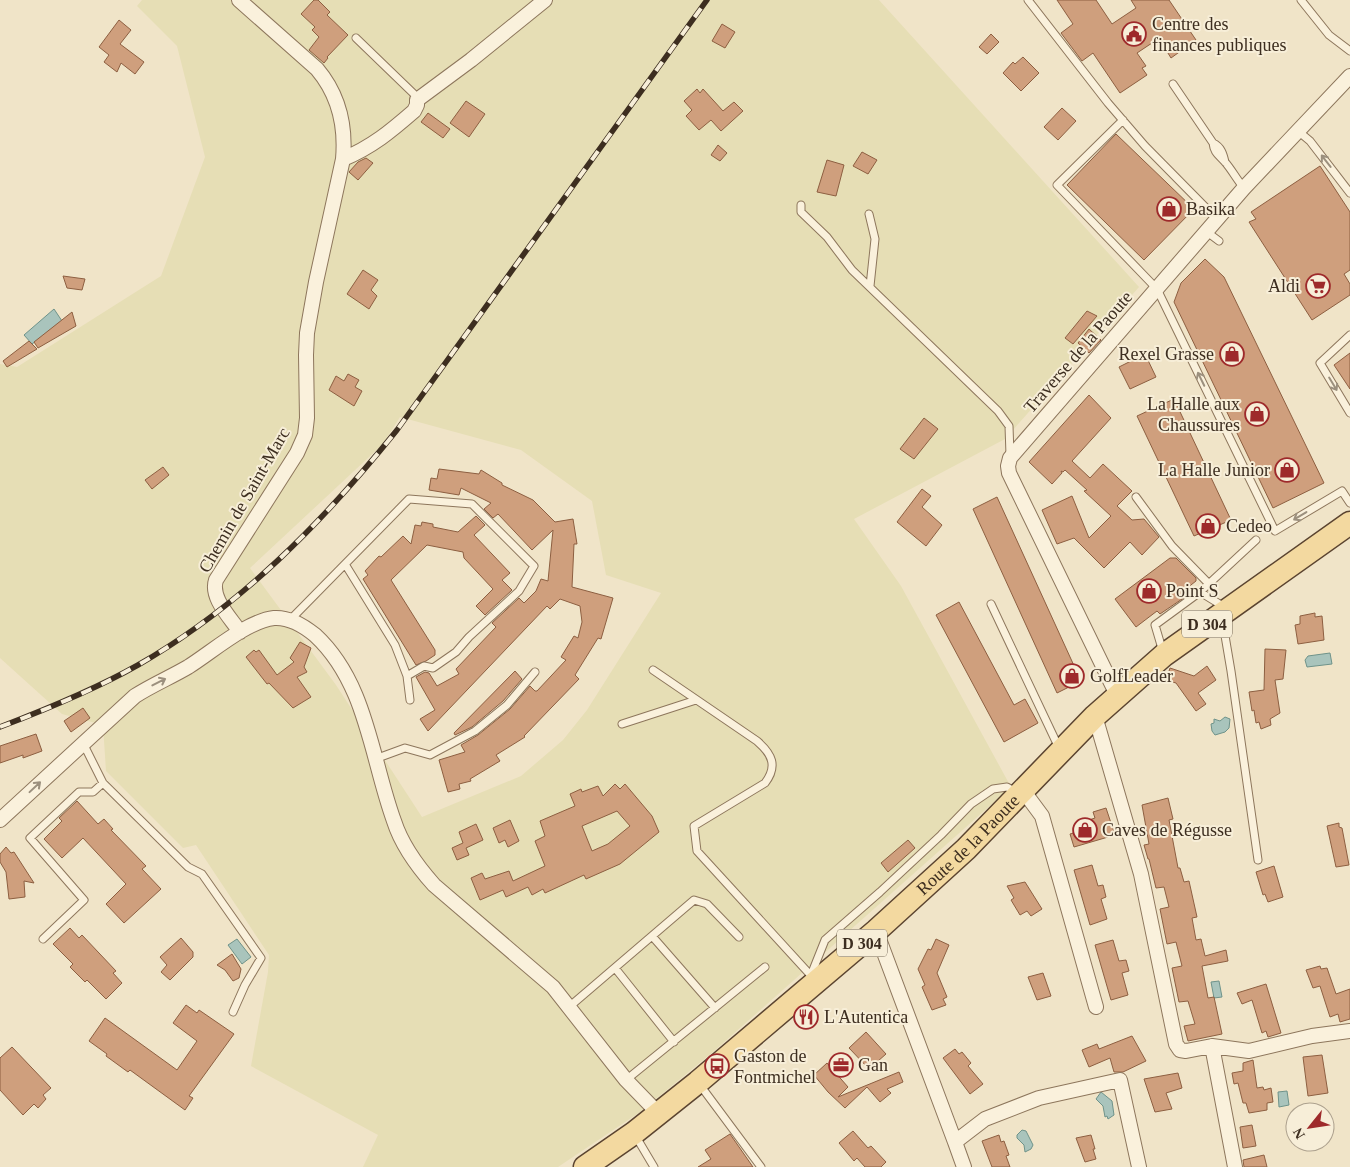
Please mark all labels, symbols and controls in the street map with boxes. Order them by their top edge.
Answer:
place label: Centre des finances publiques [1152,14,1286,55]
public building icon: Centre des finances publiques [1121,21,1147,47]
one-way arrow [1320,155,1331,168]
shop icon: Basika [1156,196,1182,222]
place label: Basika [1186,199,1235,219]
supermarket icon: Aldi [1305,273,1331,299]
place label: Aldi [1268,276,1300,296]
street label: Traverse de la Paoute [1020,287,1136,417]
shop icon: Rexel Grasse [1219,341,1245,367]
place label: Rexel Grasse [1119,344,1214,364]
one-way arrow [1196,372,1206,387]
one-way arrow [1328,377,1338,391]
place label: La Halle aux Chaussures [1147,394,1240,435]
shop icon: La Halle aux Chaussures [1244,401,1270,427]
street label: Chemin de Saint-Marc [194,424,294,576]
shop icon: La Halle Junior [1274,457,1300,483]
place label: La Halle Junior [1158,460,1270,480]
one-way arrow [1294,511,1308,521]
shop icon: Cedeo [1195,513,1221,539]
place label: Cedeo [1226,516,1272,536]
shop icon: Point S [1136,578,1162,604]
place label: Point S [1166,581,1219,601]
road number: D 304 [1182,610,1232,638]
shop icon: GolfLeader [1059,663,1085,689]
place label: GolfLeader [1090,666,1173,686]
one-way arrow [151,677,166,686]
one-way arrow [29,781,42,793]
street label: Route de la Paoute [912,790,1023,899]
shop icon: Caves de Régusse [1072,817,1098,843]
place label: Caves de Régusse [1102,820,1232,840]
road number: D 304 [837,930,887,956]
restaurant icon: L'Autentica [793,1004,819,1030]
place label: L'Autentica [824,1007,908,1027]
place label: Gaston de Fontmichel [734,1046,816,1087]
office icon: Gan [828,1052,854,1078]
bus stop icon: Gaston de Fontmichel [704,1053,730,1079]
place label: Gan [858,1055,888,1075]
north arrow [1285,1102,1335,1152]
text: N [1290,1125,1308,1141]

